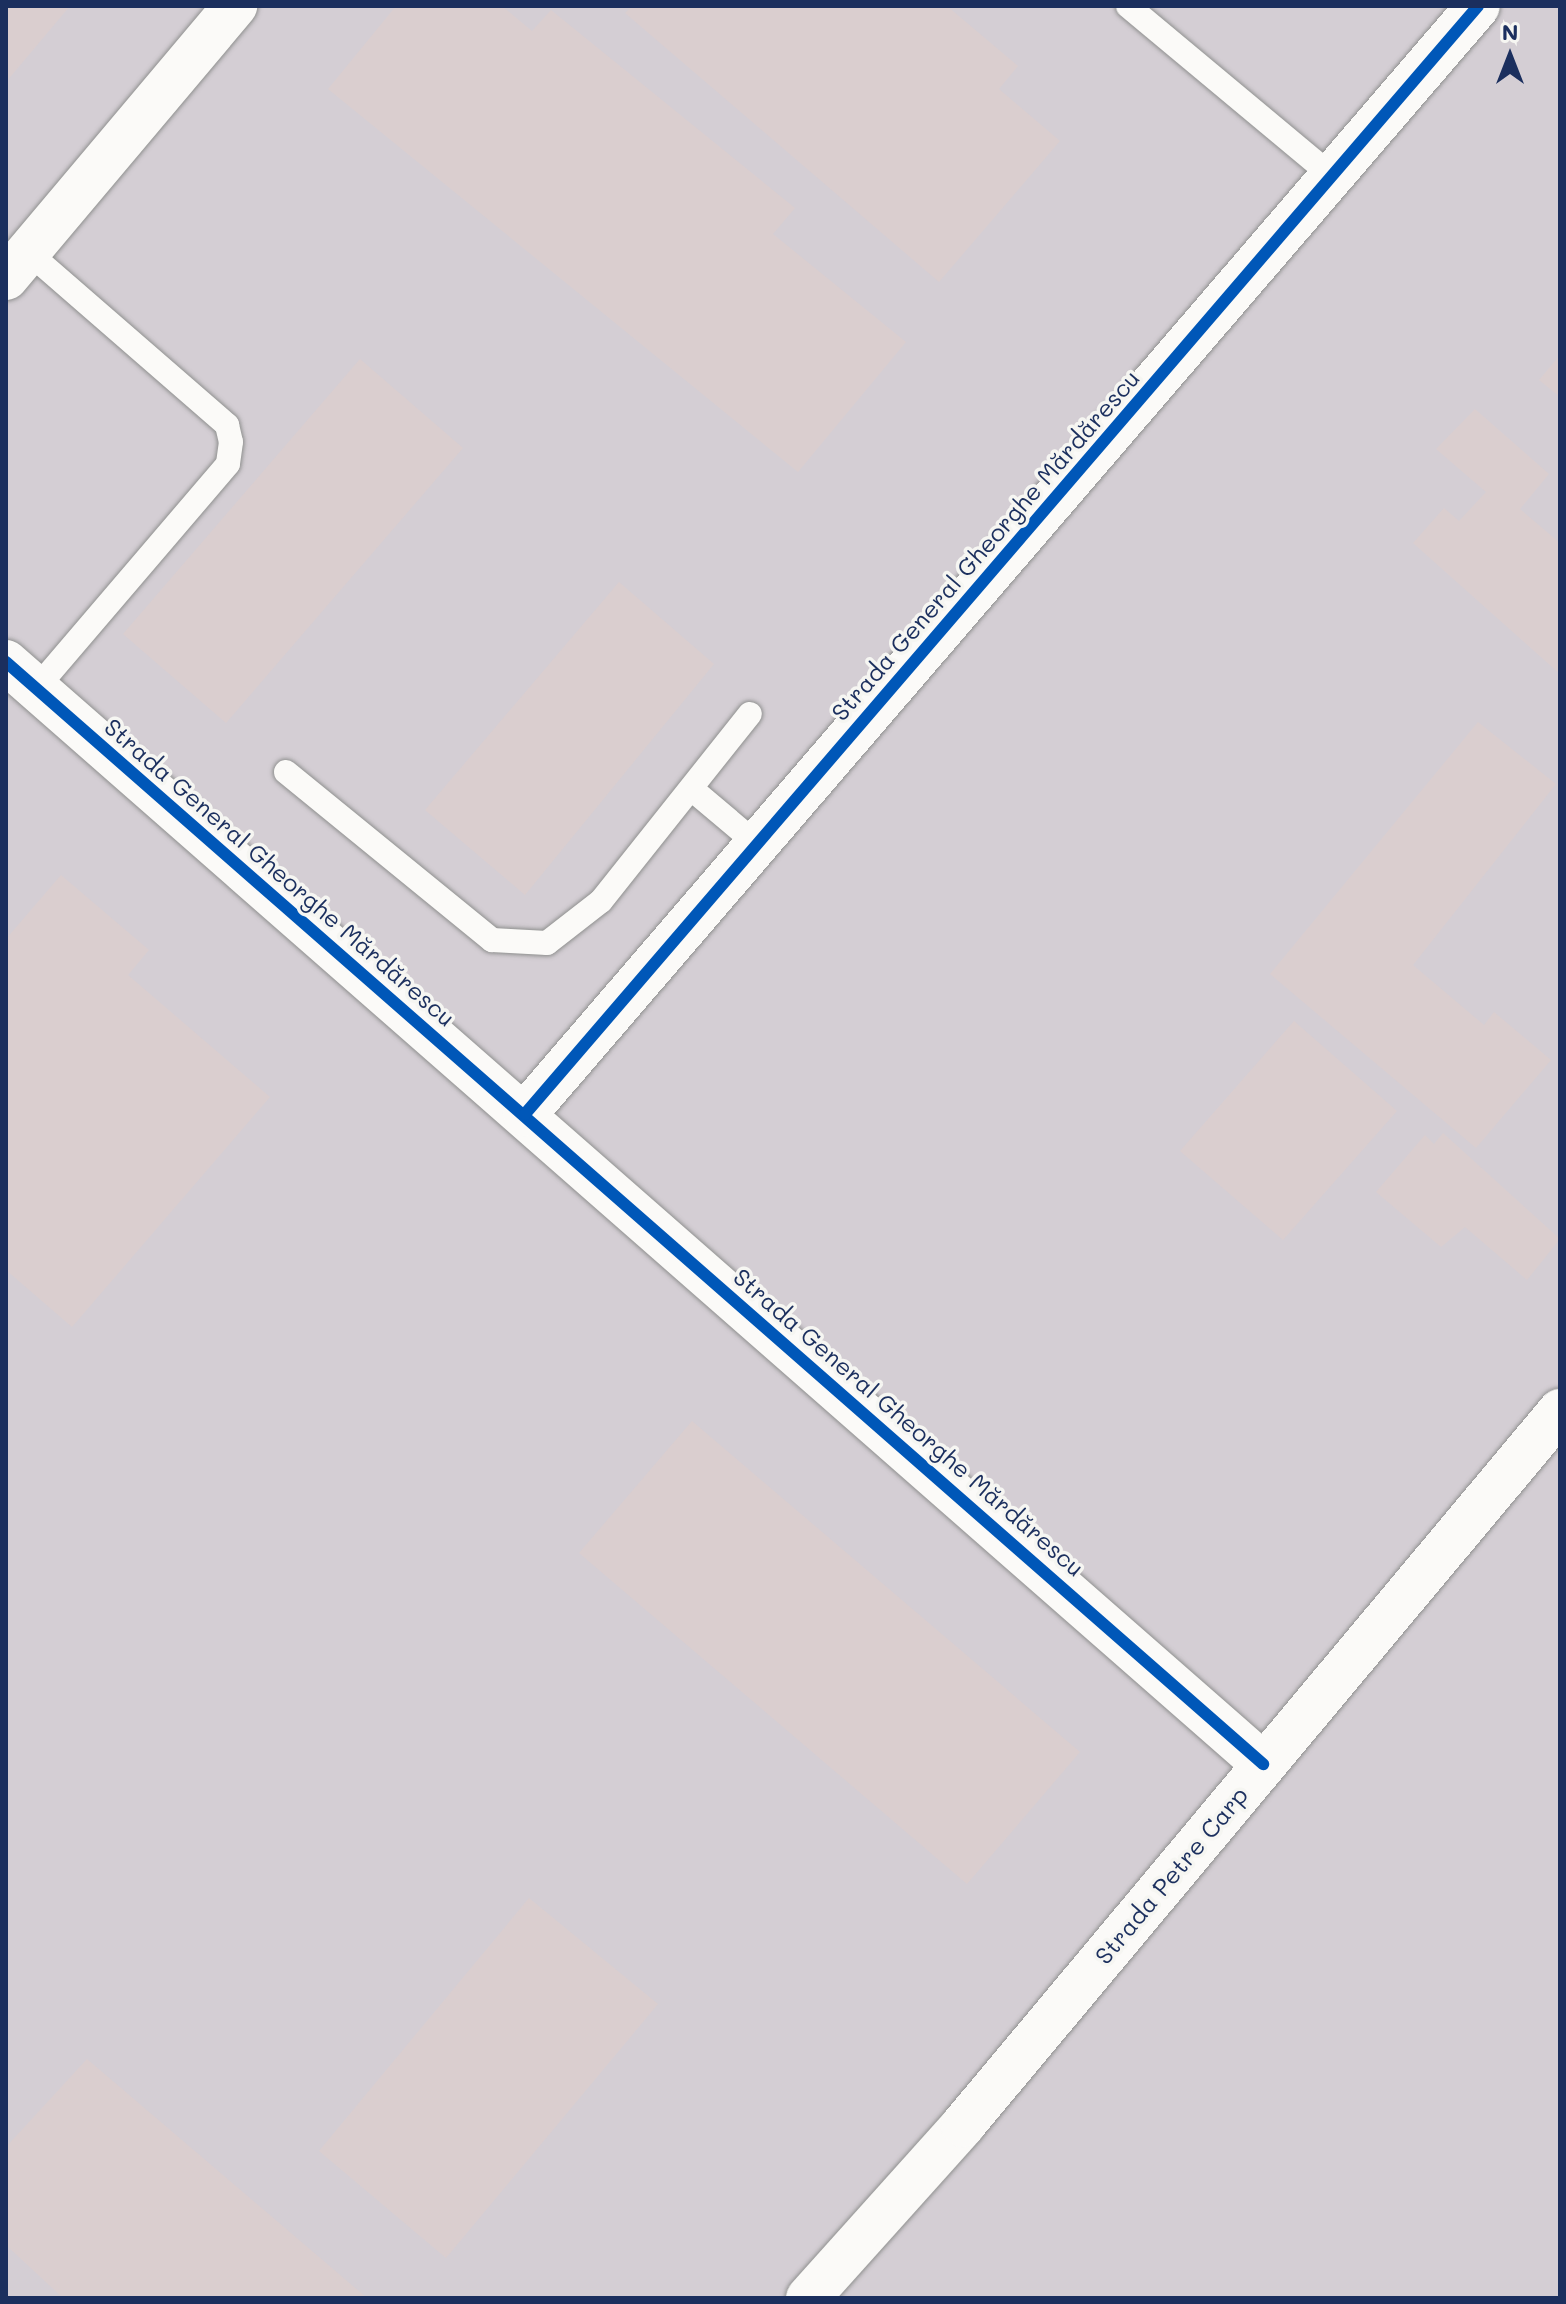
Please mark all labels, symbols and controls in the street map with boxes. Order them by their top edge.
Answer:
north arrow [1470,16,1550,96]
text: N [1502,17,1518,46]
street label: Strada General Gheorghe Mărdărescu [825,364,1145,726]
street label: Strada General Gheorghe Mărdărescu [99,712,461,1032]
street label: Strada General Gheorghe Mărdărescu [728,1262,1090,1582]
street label: Strada Petre Carp [1088,1781,1254,1969]

